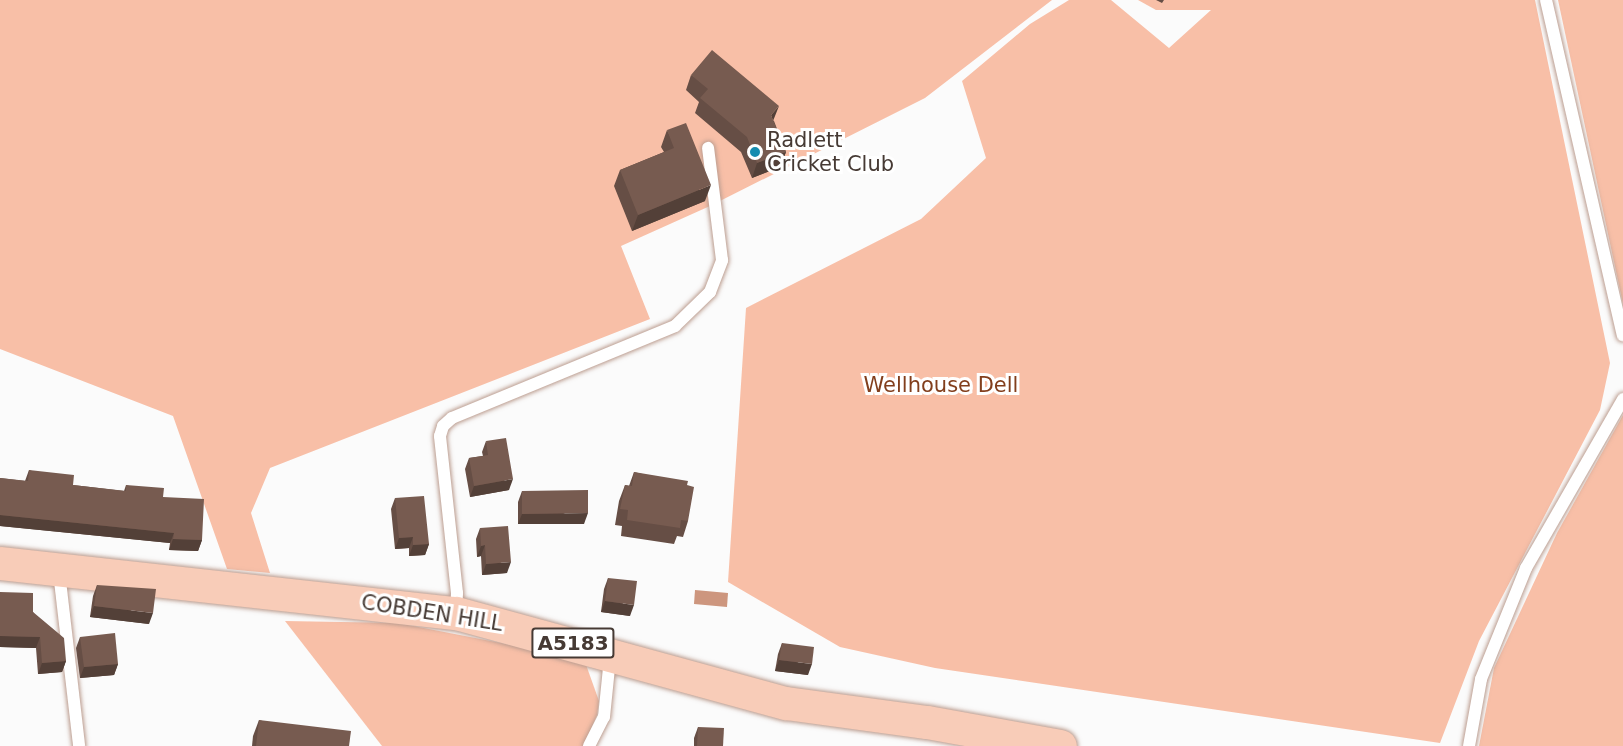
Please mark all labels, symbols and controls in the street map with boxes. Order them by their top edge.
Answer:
place label: Radlett Cricket Club [767,127,894,177]
marker: Radlett Cricket Club [748,145,762,159]
park label: Wellhouse Dell [864,372,1018,398]
street label: COBDEN HILL [360,589,504,637]
road number: A5183 [531,626,615,660]

